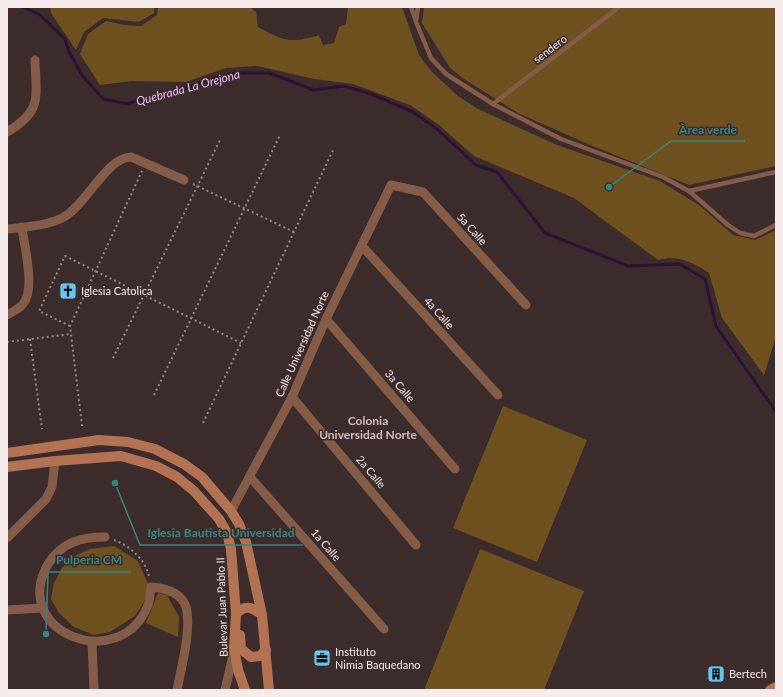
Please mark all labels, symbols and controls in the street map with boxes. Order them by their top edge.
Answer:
street label: sendero [530,32,569,65]
water label: Quebrada La Orejona [134,66,241,109]
callout: Àrea verde [671,117,745,141]
text: Àrea verde [678,122,738,137]
street label: 5a Calle [455,210,490,247]
church icon: Iglesia Catolica [58,281,78,301]
place label: Iglesia Catolica [81,284,153,297]
street label: Calle Universidad Norte [272,289,331,399]
street label: 4a Calle [422,294,457,331]
street label: 3a Calle [383,367,418,405]
district label: Colonia Universidad Norte [319,413,417,442]
street label: 2a Calle [354,453,389,491]
callout: Iglesia Bautista Universidad [140,521,303,545]
text: Iglesia Bautista Universidad [147,525,295,540]
street label: 1a Calle [309,526,344,564]
callout: Pulperia CM [48,548,131,572]
text: Pulperia CM [56,552,122,567]
street label: Bulevar Juan Pablo II [213,557,230,657]
place label: Instituto Nimia Baquedano [335,645,421,671]
office icon: Instituto Nimia Baquedano [312,648,332,668]
building icon: Bertech [706,664,726,684]
place label: Bertech [729,667,767,680]

